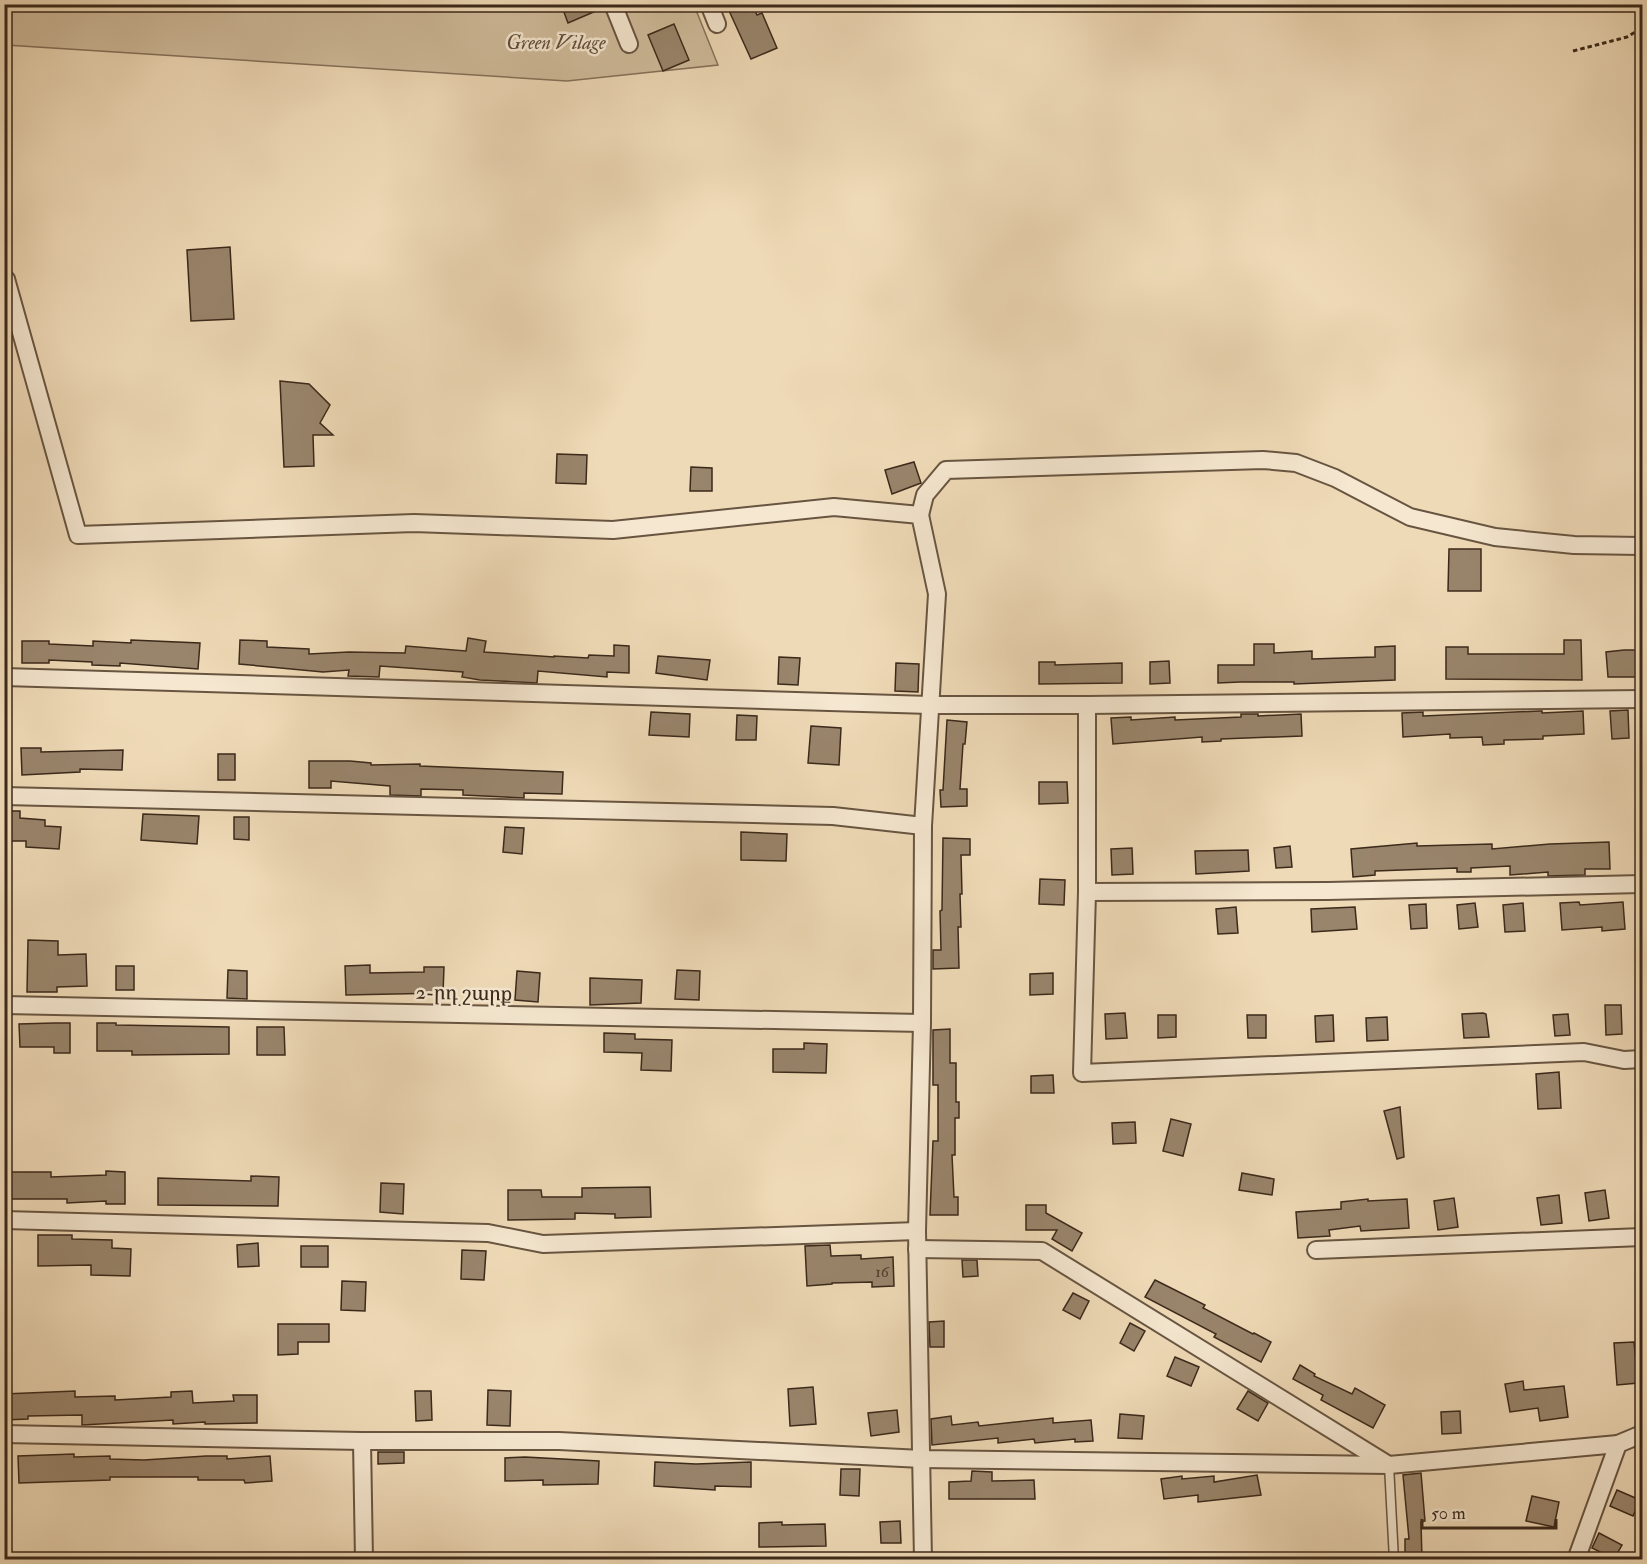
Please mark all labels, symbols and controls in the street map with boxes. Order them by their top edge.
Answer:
park label: Green Vilage [506,30,606,55]
street label: 2-րդ շարք [415,980,513,1006]
house number: 16 [875,1262,890,1282]
scale bar [1422,1492,1556,1530]
text: 50 m [1431,1502,1466,1525]

